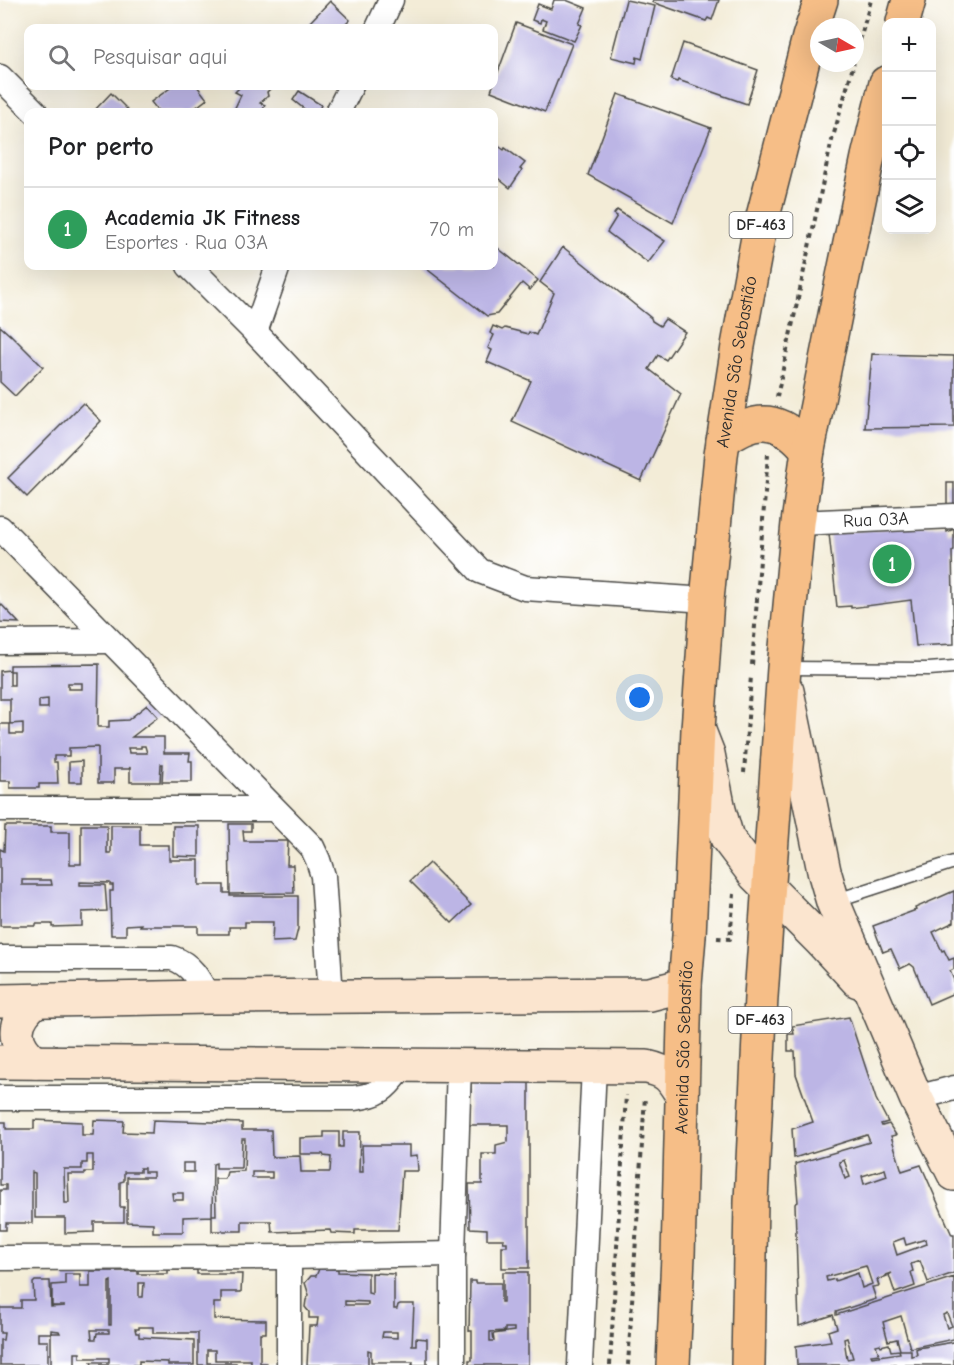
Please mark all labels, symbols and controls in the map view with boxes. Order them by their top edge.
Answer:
north arrow [810,18,864,72]
map controls [882,18,936,234]
button: + [882,18,936,72]
search box [24,24,498,90]
icon: search [45,41,78,74]
text: Pesquisar aqui [93,44,228,70]
button: − [882,72,936,126]
button: locate [882,126,936,180]
text: Por perto [48,132,154,162]
button: layers [882,180,936,234]
text: Academia JK Fitness [105,205,300,231]
road number: DF-463 [730,212,792,238]
text: 1 [64,218,71,241]
text: 70 m [429,218,474,241]
text: Esportes · Rua 03A [105,231,268,254]
street label: Avenida São Sebastião [712,274,761,449]
street label: Rua 03A [843,508,909,531]
pin: 1 [872,542,912,586]
your location [625,683,654,712]
street label: Avenida São Sebastião [671,960,697,1134]
road number: DF-463 [728,1007,792,1033]

